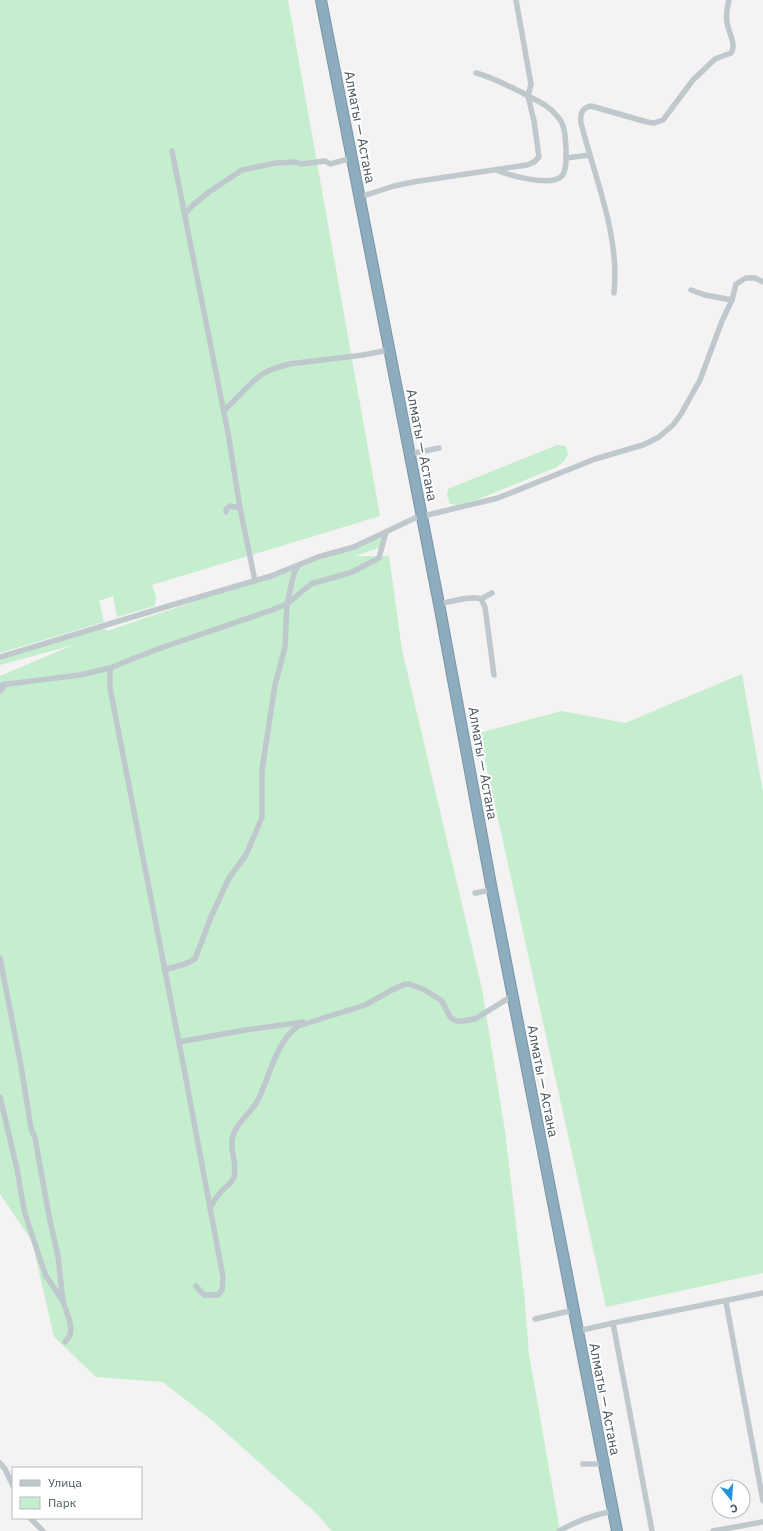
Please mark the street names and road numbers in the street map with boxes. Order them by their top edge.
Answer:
street label: Алматы — Астана [340,69,380,185]
street label: Алматы — Астана [402,387,442,503]
street label: Алматы — Астана [464,705,502,821]
street label: Алматы — Астана [523,1023,563,1139]
street label: Алматы — Астана [585,1341,625,1457]

